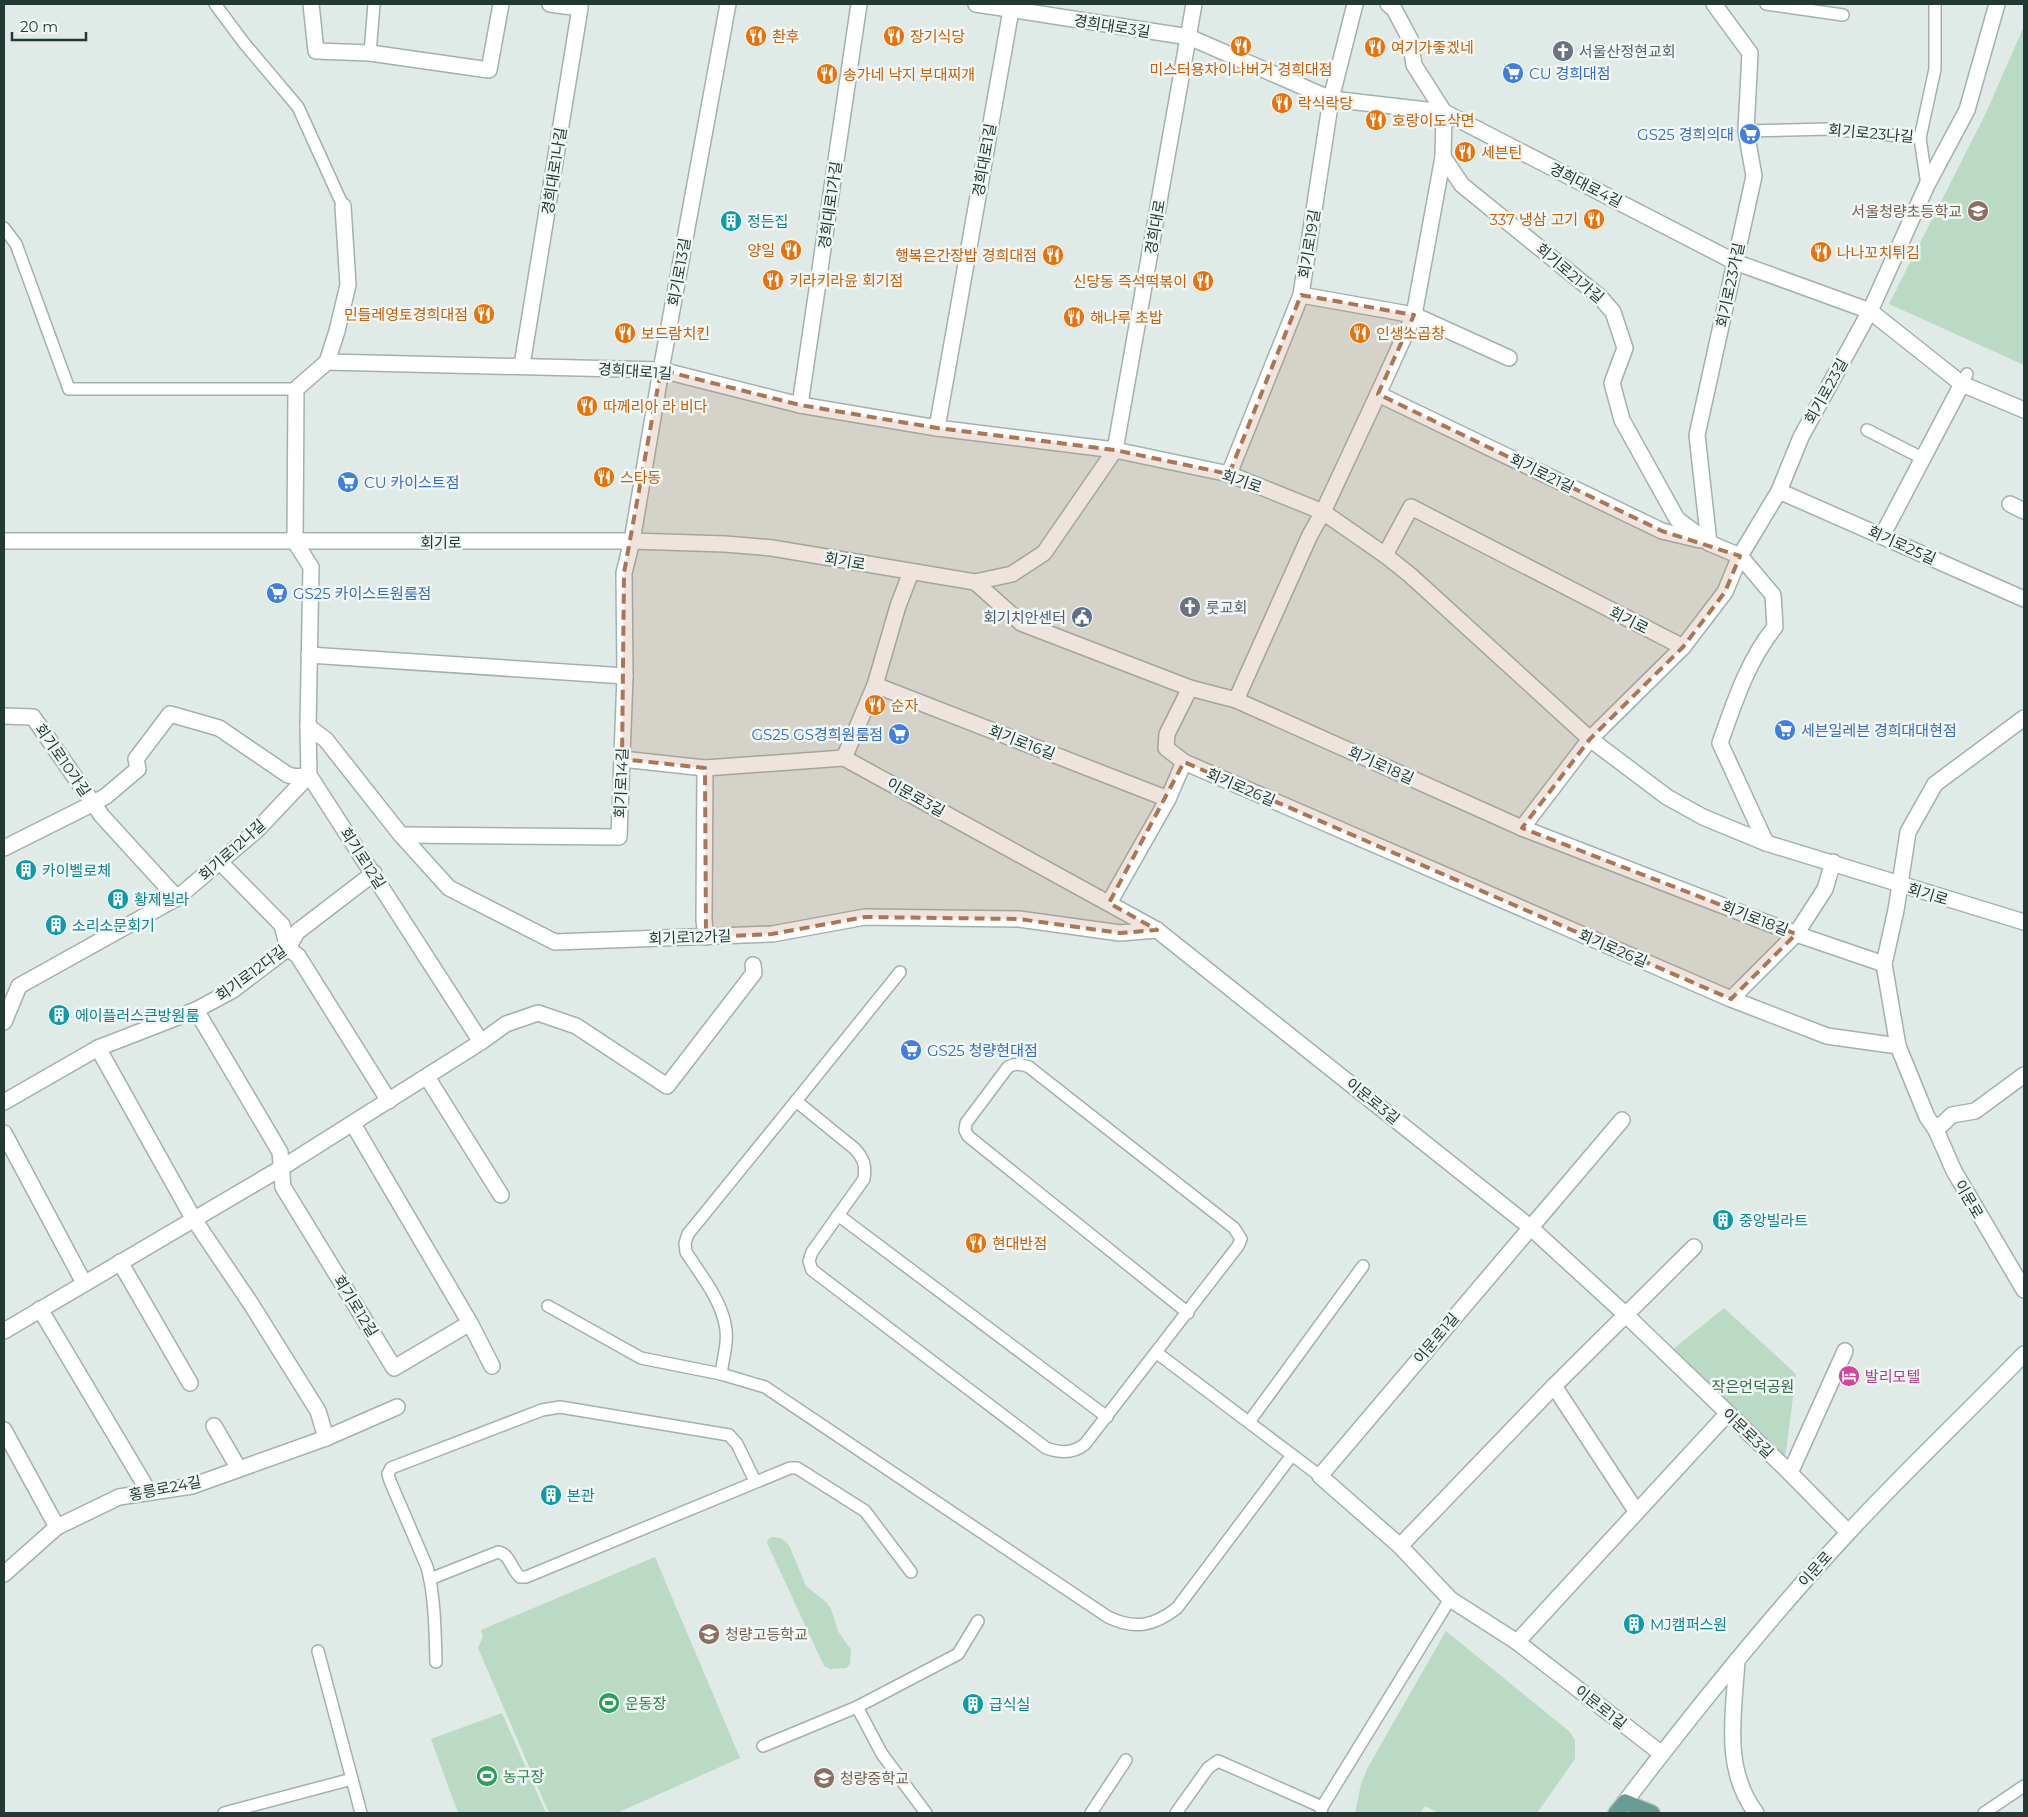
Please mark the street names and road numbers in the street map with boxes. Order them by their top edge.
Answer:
street label: 경희대로3길 [1072,11,1152,41]
street label: 회기로23나길 [1827,120,1915,146]
street label: 경희대로1길 [968,122,1000,198]
street label: 경희대로1나길 [538,126,570,216]
street label: 경희대로4길 [1547,159,1625,211]
street label: 경희대로1가길 [814,160,846,250]
street label: 경희대로 [1141,198,1169,256]
street label: 회기로19길 [1294,208,1324,280]
street label: 회기로13길 [664,236,694,308]
street label: 회기로21가길 [1532,239,1608,307]
street label: 회기로23가길 [1712,241,1748,329]
street label: 회기로23길 [1800,355,1852,427]
street label: 경희대로1길 [597,359,673,383]
street label: 회기로21길 [1507,449,1577,497]
street label: 회기로 [1219,465,1265,497]
street label: 회기로25길 [1865,522,1939,568]
street label: 회기로 [420,533,462,552]
street label: 회기로 [823,548,867,574]
street label: 회기로 [1606,602,1652,638]
street label: 회기로10가길 [31,720,95,800]
street label: 회기로16길 [986,721,1058,763]
street label: 회기로18길 [1345,742,1417,788]
street label: 회기로14길 [610,747,632,819]
street label: 회기로26길 [1204,764,1278,810]
street label: 이문로3길 [884,773,948,821]
street label: 회기로12나길 [195,815,269,885]
street label: 회기로12길 [336,824,390,892]
street label: 회기로 [1905,879,1951,909]
street label: 회기로18길 [1719,897,1791,939]
street label: 회기로26길 [1576,925,1650,971]
street label: 회기로12가길 [648,926,732,948]
street label: 회기로12다길 [212,941,290,1005]
street label: 이문로3길 [1342,1074,1404,1128]
street label: 이문로 [1950,1176,1988,1222]
street label: 회기로12길 [330,1272,382,1340]
street label: 이문로1길 [1409,1309,1463,1367]
street label: 이문로3길 [1718,1404,1778,1462]
street label: 홍릉로24길 [127,1472,203,1504]
street label: 이문로 [1794,1547,1836,1591]
street label: 이문로1길 [1571,1681,1631,1733]

